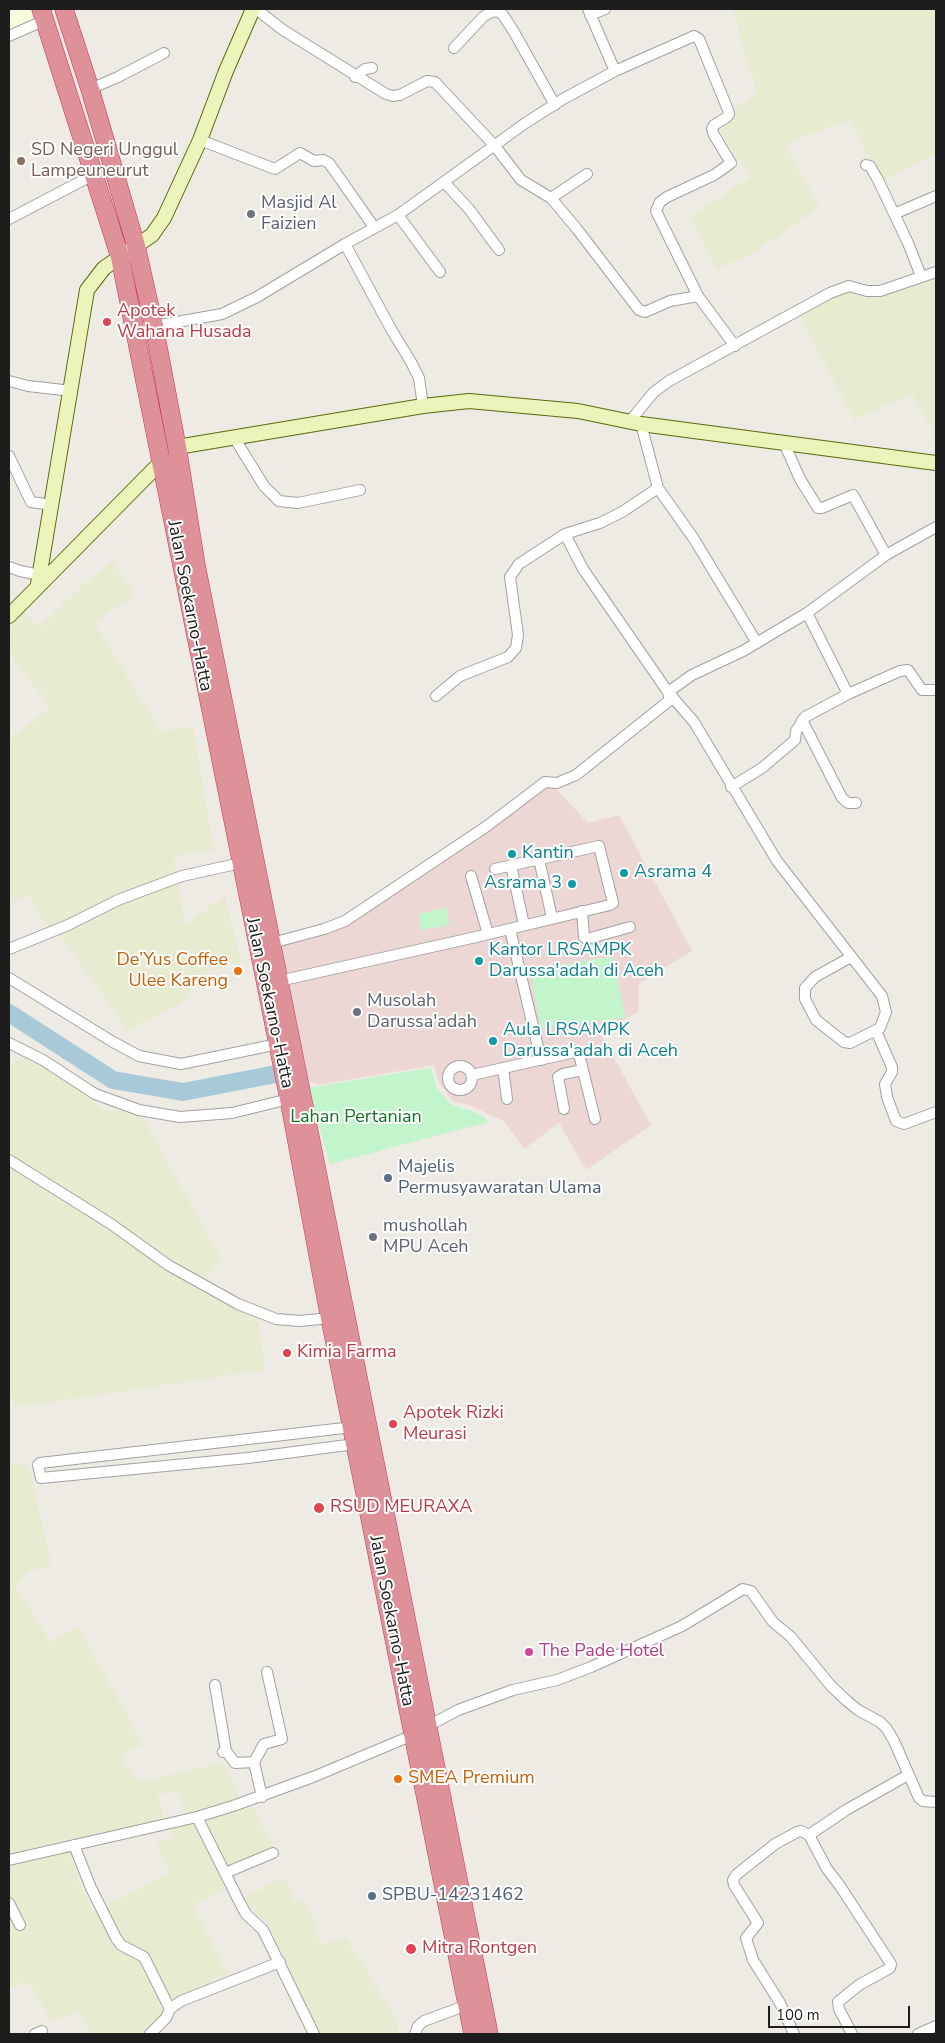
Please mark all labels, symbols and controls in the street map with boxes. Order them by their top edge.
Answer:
place label: SD Negeri Unggul Lampeuneurut [31,140,178,182]
marker: SD Negeri Unggul Lampeuneurut [15,155,27,167]
place label: Masjid Al Faizien [261,193,337,235]
marker: Masjid Al Faizien [245,208,257,220]
place label: Apotek Wahana Husada [117,301,252,344]
marker: Apotek Wahana Husada [101,316,113,328]
street label: Jalan Soekarno-Hatta [162,519,216,693]
place label: Kantin [522,843,574,865]
marker: Kantin [506,848,518,860]
place label: Asrama 4 [634,862,712,884]
marker: Asrama 4 [618,867,630,879]
place label: Asrama 3 [484,873,562,895]
marker: Asrama 3 [566,878,578,890]
street label: Jalan Soekarno-Hatta [240,916,298,1090]
place label: Kantor LRSAMPK Darussa'adah di Aceh [489,940,664,982]
place label: De’Yus Coffee Ulee Kareng [117,950,228,992]
marker: Kantor LRSAMPK Darussa'adah di Aceh [473,955,485,967]
marker: De’Yus Coffee Ulee Kareng [232,965,244,977]
place label: Musolah Darussa'adah [367,991,477,1034]
marker: Musolah Darussa'adah [351,1006,363,1018]
place label: Aula LRSAMPK Darussa'adah di Aceh [503,1020,678,1062]
marker: Aula LRSAMPK Darussa'adah di Aceh [487,1035,499,1047]
park label: Lahan Pertanian [290,1107,422,1129]
place label: Majelis Permusyawaratan Ulama [398,1157,602,1200]
marker: Majelis Permusyawaratan Ulama [382,1172,394,1184]
place label: mushollah MPU Aceh [383,1216,468,1258]
marker: mushollah MPU Aceh [367,1231,379,1243]
place label: Kimia Farma [297,1342,397,1364]
marker: Kimia Farma [281,1347,293,1359]
place label: Apotek Rizki Meurasi [403,1403,504,1446]
marker: Apotek Rizki Meurasi [387,1418,399,1430]
place label: RSUD MEURAXA [330,1497,472,1519]
marker: RSUD MEURAXA [312,1501,326,1515]
street label: Jalan Soekarno-Hatta [364,1534,418,1708]
place label: The Pade Hotel [539,1641,664,1663]
marker: The Pade Hotel [523,1646,535,1658]
place label: SMEA Premium [408,1768,535,1790]
marker: SMEA Premium [392,1773,404,1785]
place label: SPBU-14231462 [382,1885,524,1907]
marker: SPBU-14231462 [366,1890,378,1902]
place label: Mitra Rontgen [422,1938,537,1960]
marker: Mitra Rontgen [404,1942,418,1956]
scale bar [770,1996,912,2028]
text: 100 m [776,2005,820,2025]

